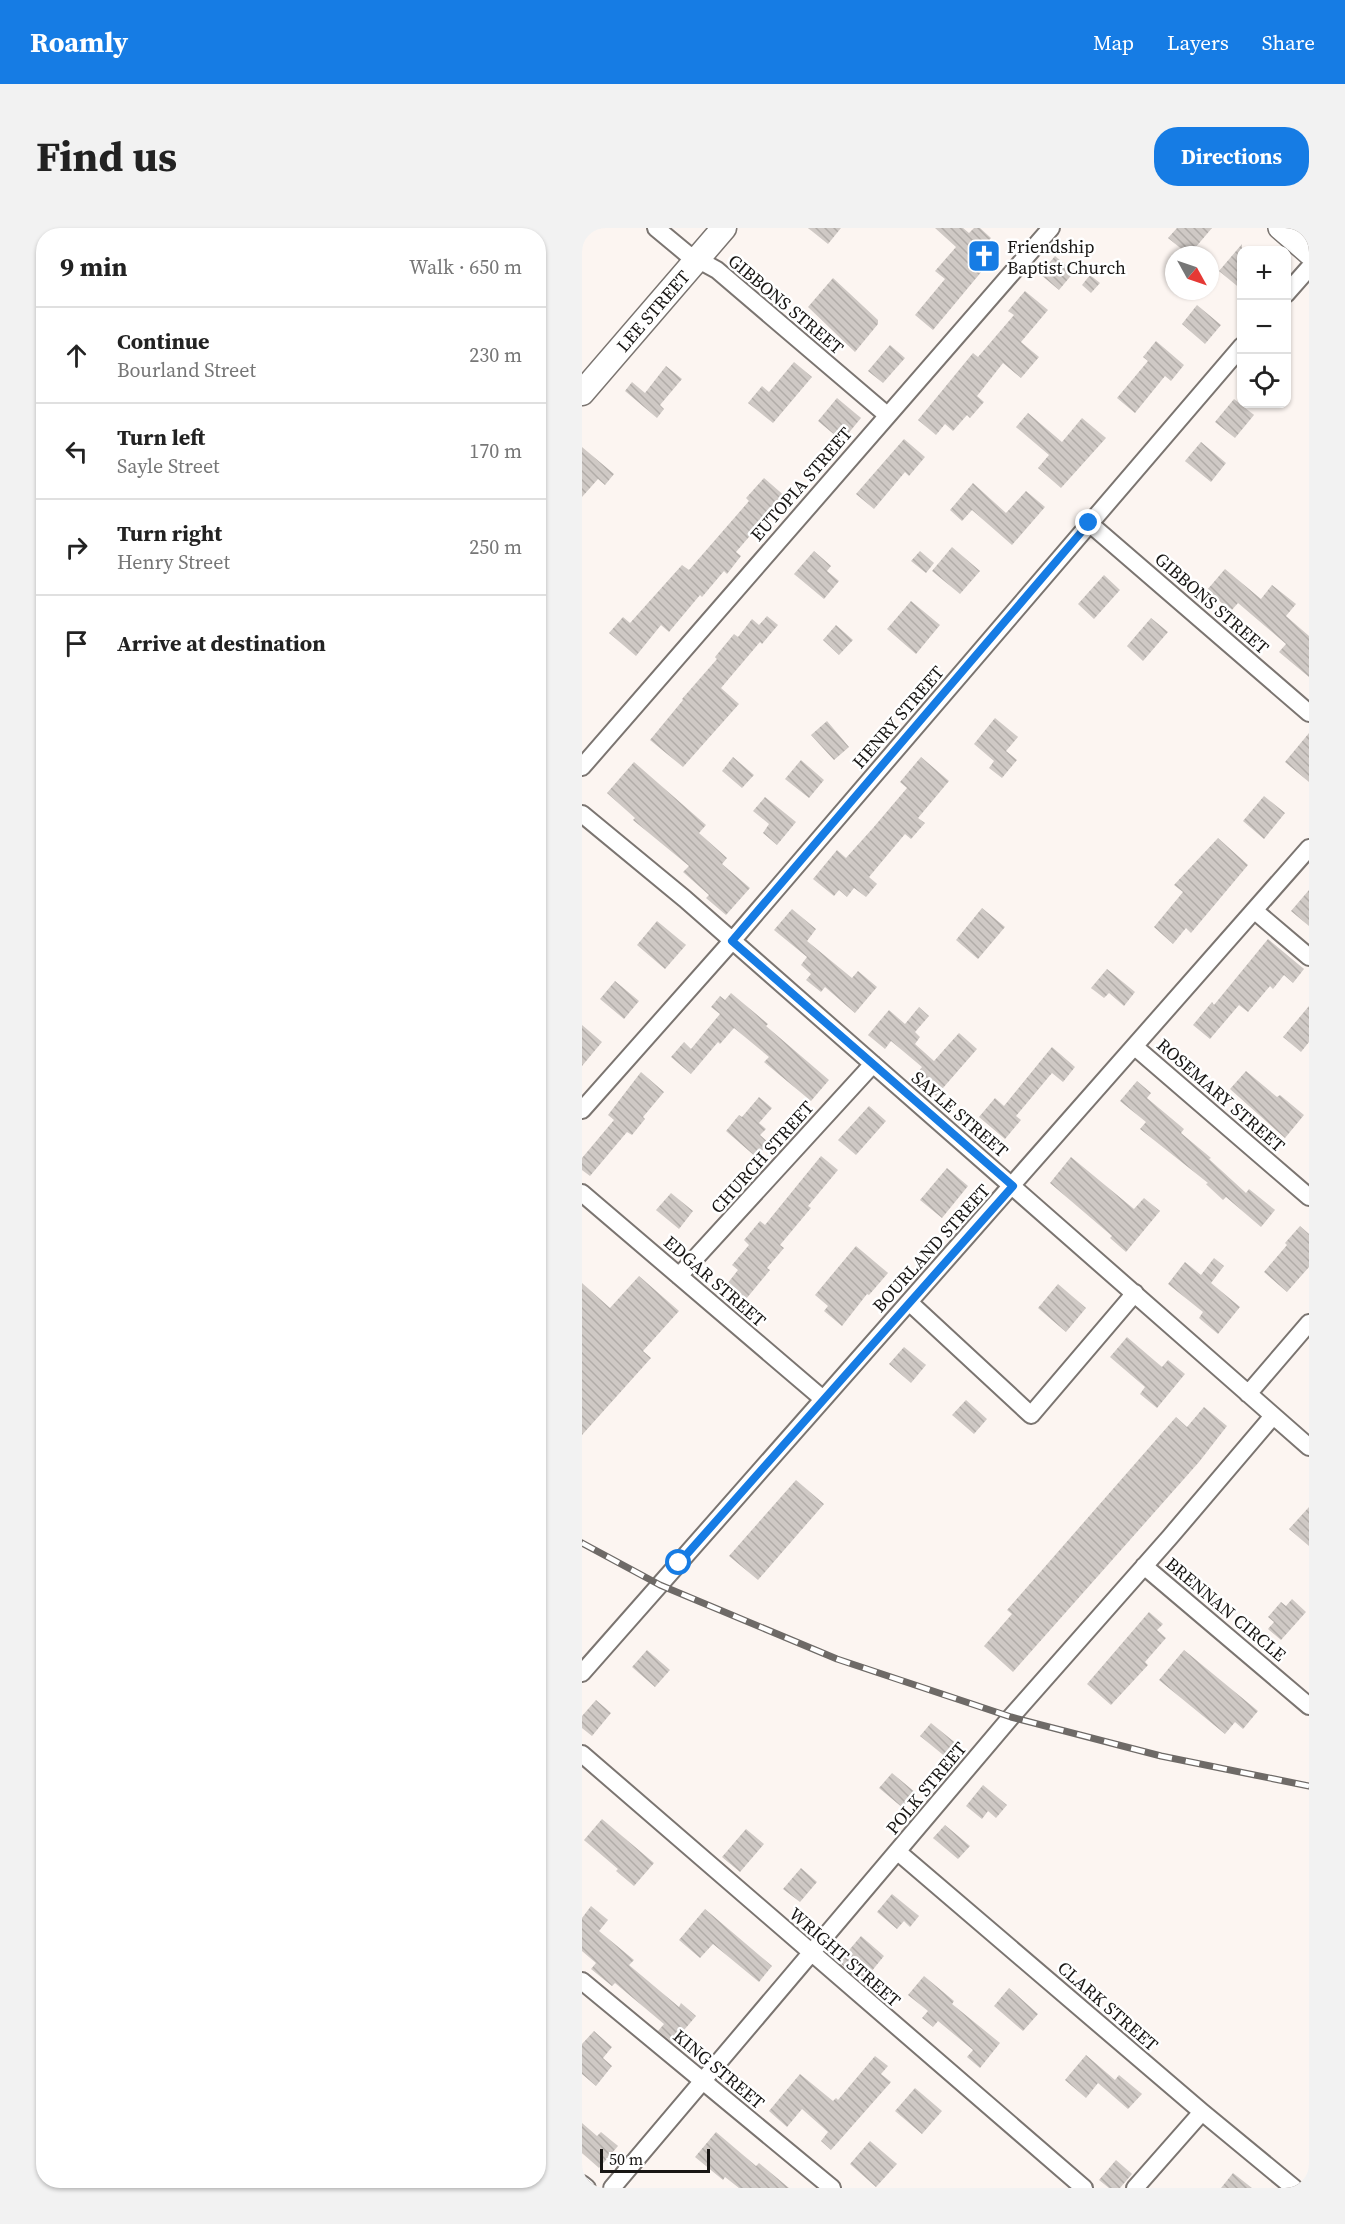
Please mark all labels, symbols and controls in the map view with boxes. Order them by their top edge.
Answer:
text: Roamly [30,23,128,61]
text: Map [1093,28,1134,57]
text: Layers [1167,28,1229,57]
text: Share [1262,28,1315,57]
text: Find us [36,127,177,185]
button: Directions [1154,127,1309,186]
place label: Friendship Baptist Church [1007,234,1126,280]
church icon: Friendship Baptist Church [966,238,1002,274]
north arrow [1165,246,1219,300]
map controls [1237,246,1291,408]
button: + [1237,246,1291,300]
street label: GIBBONS STREET [723,248,849,360]
text: 9 min [60,249,127,285]
text: Walk · 650 m [409,253,522,281]
street label: LEE STREET [611,265,695,357]
button: − [1237,300,1291,354]
text: Continue [117,326,210,356]
icon: ahead [60,339,93,372]
text: 230 m [469,341,522,369]
button: locate [1237,354,1291,408]
text: Bourland Street [117,356,256,384]
street label: EUTOPIA STREET [744,421,858,547]
text: Turn left [117,422,205,452]
icon: left [60,435,93,468]
text: 170 m [469,437,522,465]
text: Sayle Street [117,452,220,480]
route end [1075,509,1101,535]
text: Turn right [117,518,222,548]
icon: right [60,531,93,564]
text: 250 m [469,533,522,561]
street label: GIBBONS STREET [1150,546,1275,660]
text: Henry Street [117,548,230,576]
icon: arrive [60,627,93,660]
text: Arrive at destination [117,628,326,658]
street label: HENRY STREET [847,660,950,774]
street label: ROSEMARY STREET [1152,1032,1290,1158]
street label: SAYLE STREET [906,1065,1014,1163]
street label: CHURCH STREET [705,1095,819,1219]
street label: BOURLAND STREET [867,1178,995,1318]
street label: EDGAR STREET [659,1230,772,1332]
route start [665,1549,691,1575]
street label: BRENNAN CIRCLE [1160,1551,1292,1667]
street label: POLK STREET [880,1736,972,1840]
street label: WRIGHT STREET [784,1901,906,2013]
street label: CLARK STREET [1052,1955,1164,2057]
street label: KING STREET [668,2023,770,2115]
scale bar [600,2146,710,2174]
text: 50 m [609,2148,643,2170]

